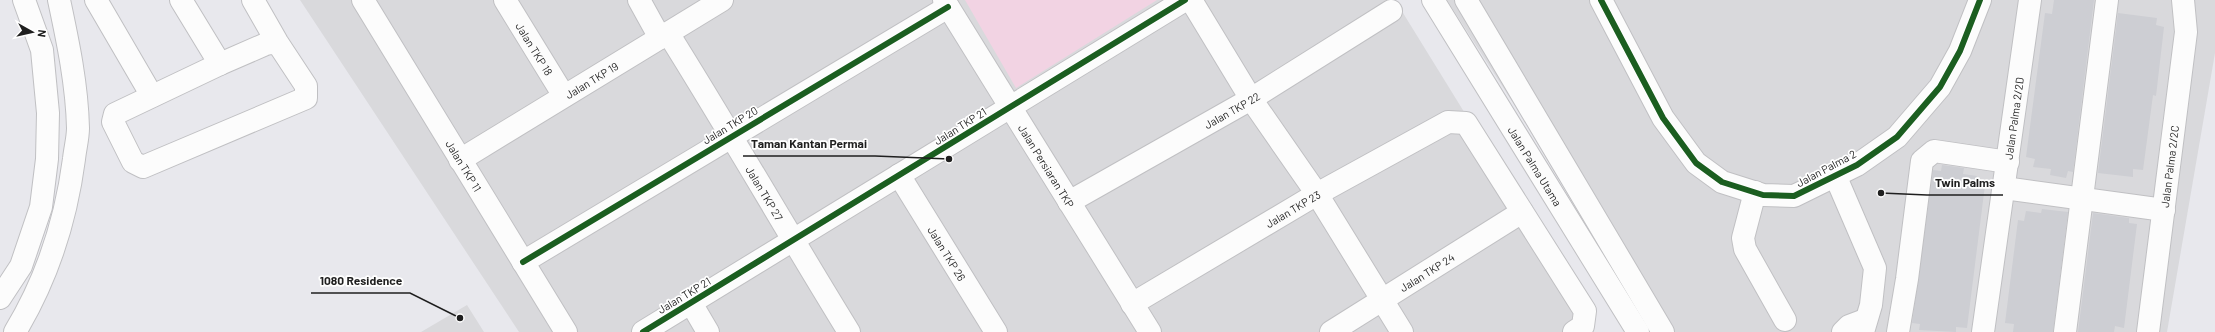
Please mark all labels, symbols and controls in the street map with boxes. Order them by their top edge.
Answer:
north arrow [12,12,52,52]
street label: Jalan TKP 18 [514,20,556,78]
text: N [35,29,49,38]
street label: Jalan TKP 19 [563,59,620,101]
street label: Jalan Palma 2/2D [2001,76,2026,160]
street label: Jalan TKP 22 [1202,89,1262,131]
street label: Jalan TKP 20 [700,103,760,147]
street label: Jalan TKP 21 [931,105,989,147]
street label: Jalan Persiaran TKP [1016,122,1078,210]
street label: Jalan Palma Utama [1506,124,1565,208]
street label: Jalan Palma 2/2C [2157,124,2181,208]
callout: Taman Kantan Permai [743,132,875,156]
text: Taman Kantan Permai [751,136,867,150]
street label: Jalan TKP 11 [444,137,485,194]
street label: Jalan Palma 2 [1794,147,1858,189]
street label: Jalan TKP 27 [744,163,786,222]
callout: Twin Palms [1927,171,2003,195]
text: Twin Palms [1935,175,1995,189]
street label: Jalan TKP 23 [1263,187,1322,230]
street label: Jalan TKP 26 [926,224,969,283]
street label: Jalan TKP 24 [1397,250,1456,294]
callout: 1080 Residence [311,269,410,293]
text: 1080 Residence [320,273,403,287]
street label: Jalan TKP 21 [655,274,713,316]

